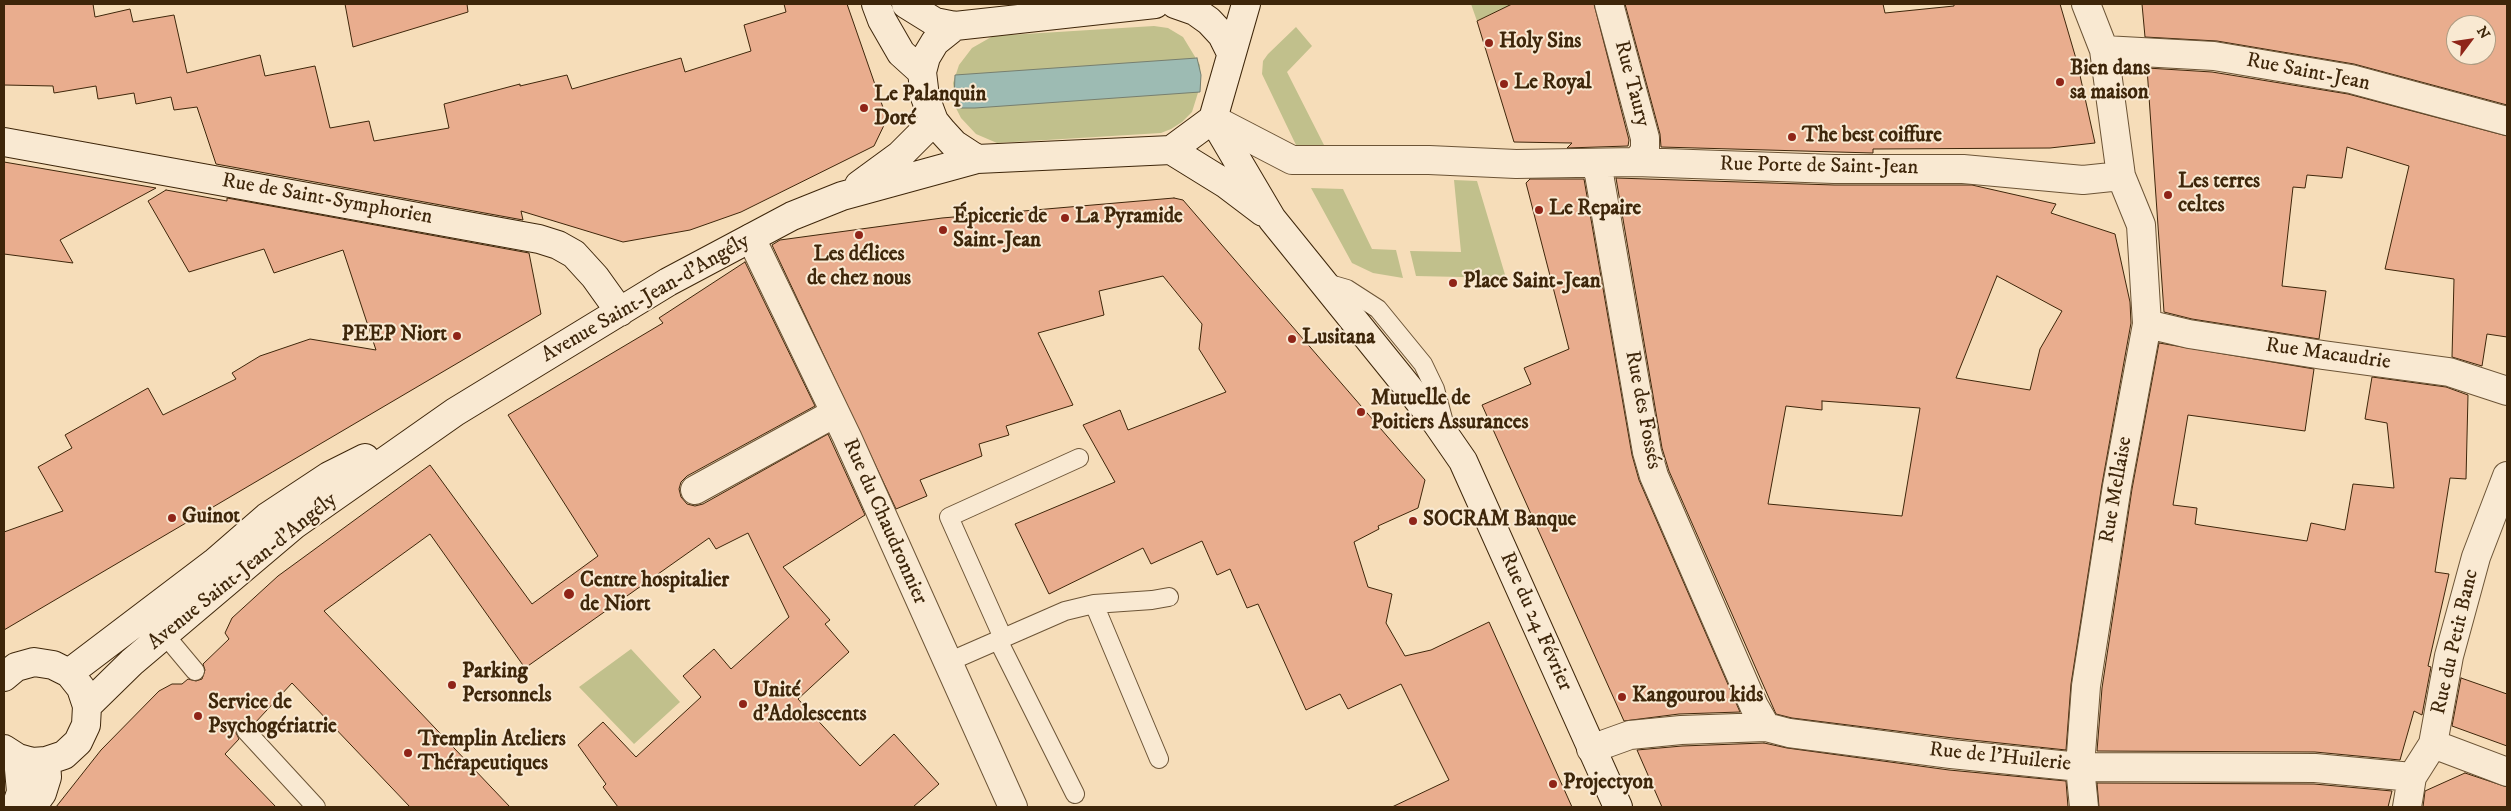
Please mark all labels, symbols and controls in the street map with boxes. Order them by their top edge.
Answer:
north arrow [2446,15,2496,65]
text: N [2472,23,2494,42]
place label: Holy Sins [1499,30,1581,56]
marker: Holy Sins [1483,37,1495,49]
street label: Rue Taury [1607,38,1655,130]
street label: Rue Saint-Jean [2244,49,2372,97]
place label: Bien dans sa maison [2070,57,2150,107]
place label: Le Royal [1514,71,1592,97]
marker: Bien dans sa maison [2054,76,2066,88]
marker: Le Royal [1498,78,1510,90]
place label: Le Palanquin Doré [874,83,986,133]
marker: Le Palanquin Doré [858,102,870,114]
place label: The best coiffure [1802,124,1942,150]
marker: The best coiffure [1786,131,1798,143]
street label: Rue Porte de Saint-Jean [1719,153,1919,181]
street label: Rue de Saint-Symphorien [220,169,434,231]
place label: Les terres celtes [2178,170,2260,220]
marker: Les terres celtes [2162,189,2174,201]
place label: Le Repaire [1549,197,1641,223]
marker: Le Repaire [1533,204,1545,216]
place label: Épicerie de Saint-Jean [953,205,1047,255]
place label: La Pyramide [1075,205,1183,231]
marker: La Pyramide [1059,212,1071,224]
marker: Épicerie de Saint-Jean [937,224,949,236]
street label: Avenue Saint-Jean-d'Angély [537,229,755,369]
marker: Les délices de chez nous [853,229,865,241]
place label: Les délices de chez nous [807,243,911,293]
place label: Place Saint-Jean [1463,270,1601,296]
marker: Place Saint-Jean [1447,277,1459,289]
place label: PEEP Niort [342,323,447,349]
place label: Lusitana [1302,326,1375,352]
marker: PEEP Niort [451,330,463,342]
marker: Lusitana [1286,333,1298,345]
street label: Rue Macaudrie [2264,334,2392,376]
street label: Rue des Fossés [1618,349,1666,471]
place label: Mutuelle de Poitiers Assurances [1371,387,1528,437]
marker: Mutuelle de Poitiers Assurances [1355,406,1367,418]
street label: Rue du Chaudronnier [836,435,932,609]
street label: Rue Mellaise [2095,435,2139,545]
street label: Avenue Saint-Jean-d'Angély [143,488,343,656]
place label: Guinot [182,505,240,531]
place label: SOCRAM Banque [1423,508,1576,534]
marker: Guinot [166,512,178,524]
marker: SOCRAM Banque [1407,515,1419,527]
street label: Rue du 24 Février [1493,549,1577,695]
street label: Rue du Petit Banc [2427,567,2485,717]
place label: Centre hospitalier de Niort [580,569,729,619]
marker: Centre hospitalier de Niort [562,587,576,601]
place label: Parking Personnels [462,660,552,710]
marker: Parking Personnels [446,679,458,691]
place label: Unité d’Adolescents [753,679,866,729]
place label: Kangourou kids [1632,684,1763,710]
place label: Service de Psychogériatrie [208,691,337,741]
marker: Kangourou kids [1616,691,1628,703]
marker: Unité d’Adolescents [737,698,749,710]
marker: Service de Psychogériatrie [192,710,204,722]
place label: Tremplin Ateliers Thérapeutiques [418,728,566,778]
street label: Rue de l'Huilerie [1928,738,2072,778]
marker: Tremplin Ateliers Thérapeutiques [402,747,414,759]
place label: Projectyon [1563,771,1654,797]
marker: Projectyon [1547,778,1559,790]

